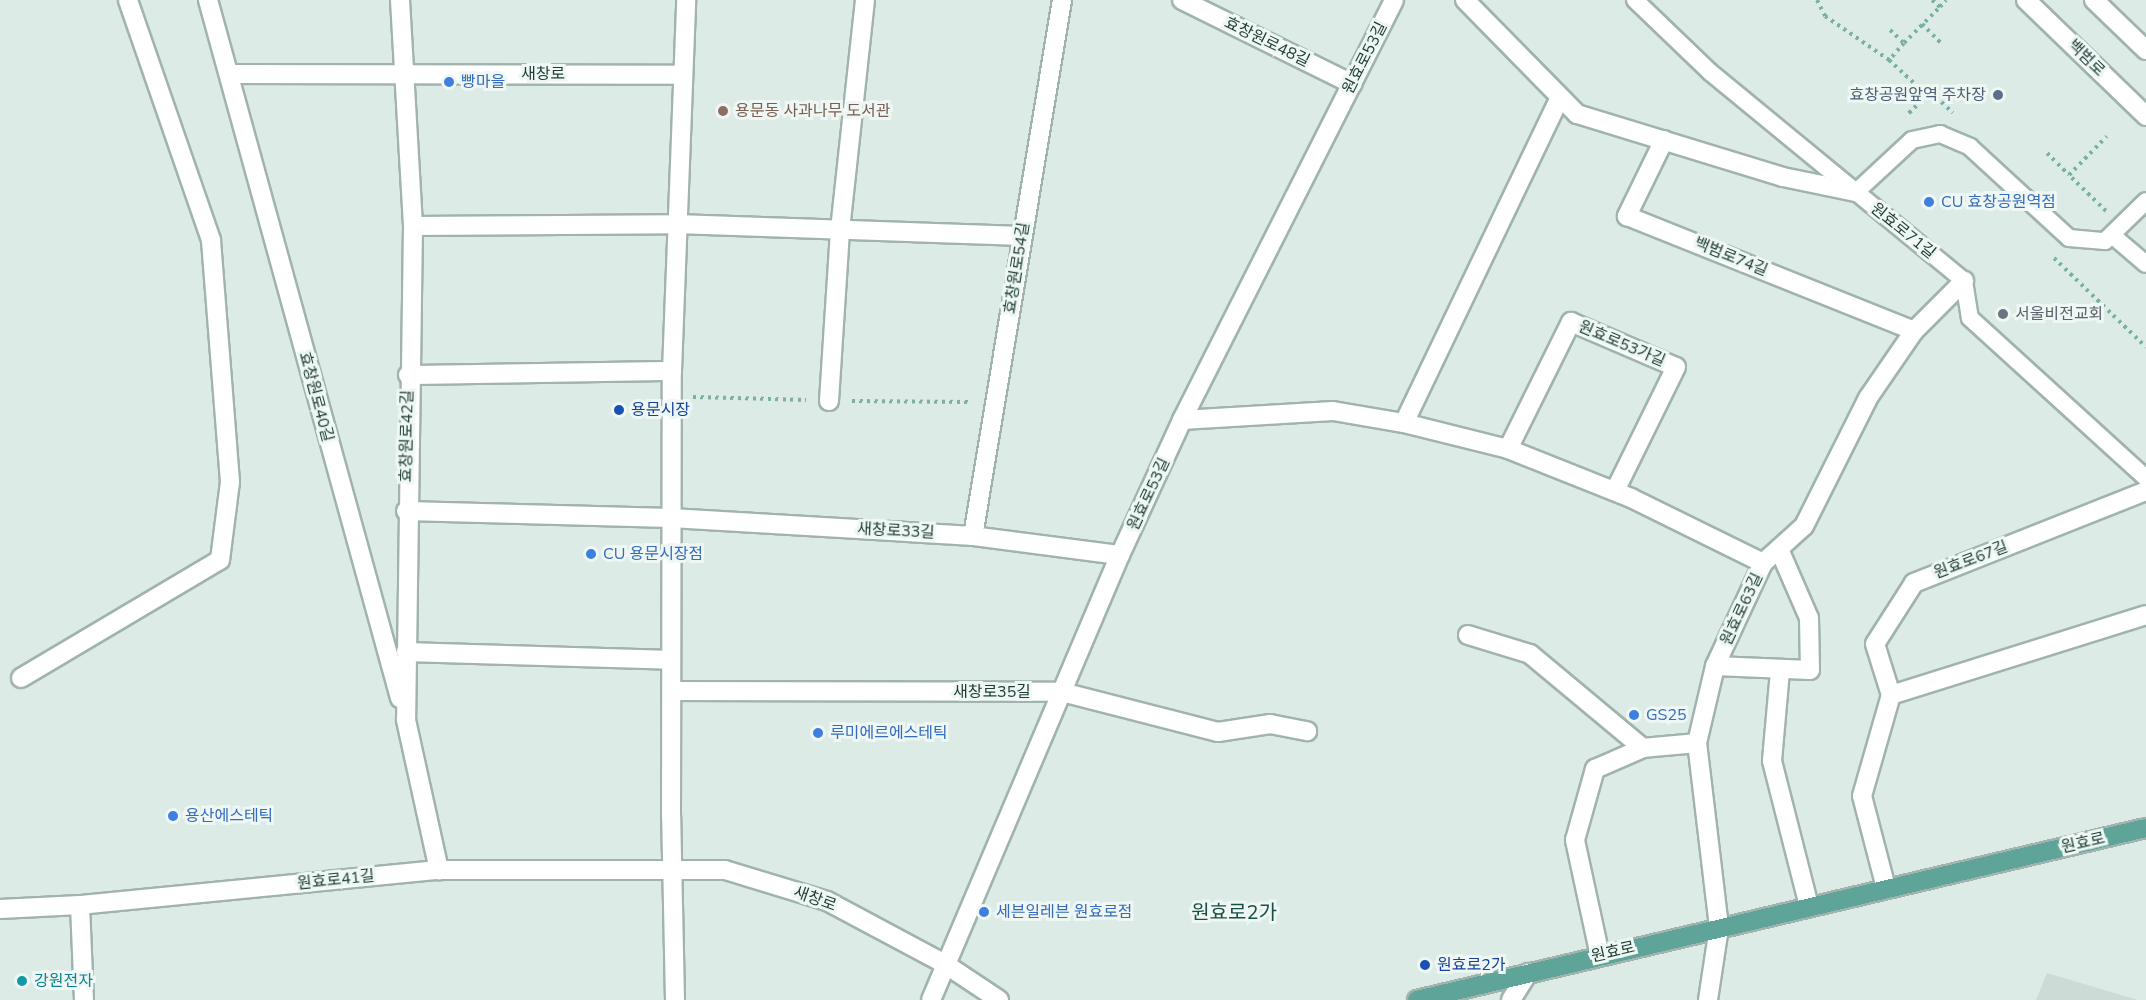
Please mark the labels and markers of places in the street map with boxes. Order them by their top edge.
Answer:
place label: 빵마을 [461,72,505,92]
marker: 빵마을 [442,75,456,89]
place label: 효창공원앞역 주차장 [1849,85,1986,105]
marker: 효창공원앞역 주차장 [1991,88,2005,102]
place label: 용문동 사과나무 도서관 [735,101,890,121]
marker: 용문동 사과나무 도서관 [716,104,730,118]
place label: CU 효창공원역점 [1941,192,2056,212]
marker: CU 효창공원역점 [1922,195,1936,209]
place label: 서울비전교회 [2015,304,2103,324]
marker: 서울비전교회 [1996,307,2010,321]
place label: 용문시장 [631,400,690,420]
marker: 용문시장 [612,403,626,417]
place label: CU 용문시장점 [603,544,703,564]
marker: CU 용문시장점 [584,547,598,561]
place label: GS25 [1646,705,1687,725]
marker: GS25 [1627,708,1641,722]
place label: 루미에르에스테틱 [830,723,948,743]
marker: 루미에르에스테틱 [811,726,825,740]
place label: 용산에스테틱 [185,806,273,826]
marker: 용산에스테틱 [166,809,180,823]
place label: 세븐일레븐 원효로점 [996,902,1133,922]
marker: 세븐일레븐 원효로점 [977,905,991,919]
place label: 원효로2가 [1437,955,1505,975]
marker: 원효로2가 [1418,958,1432,972]
place label: 강원전자 [34,971,93,991]
marker: 강원전자 [15,974,29,988]

